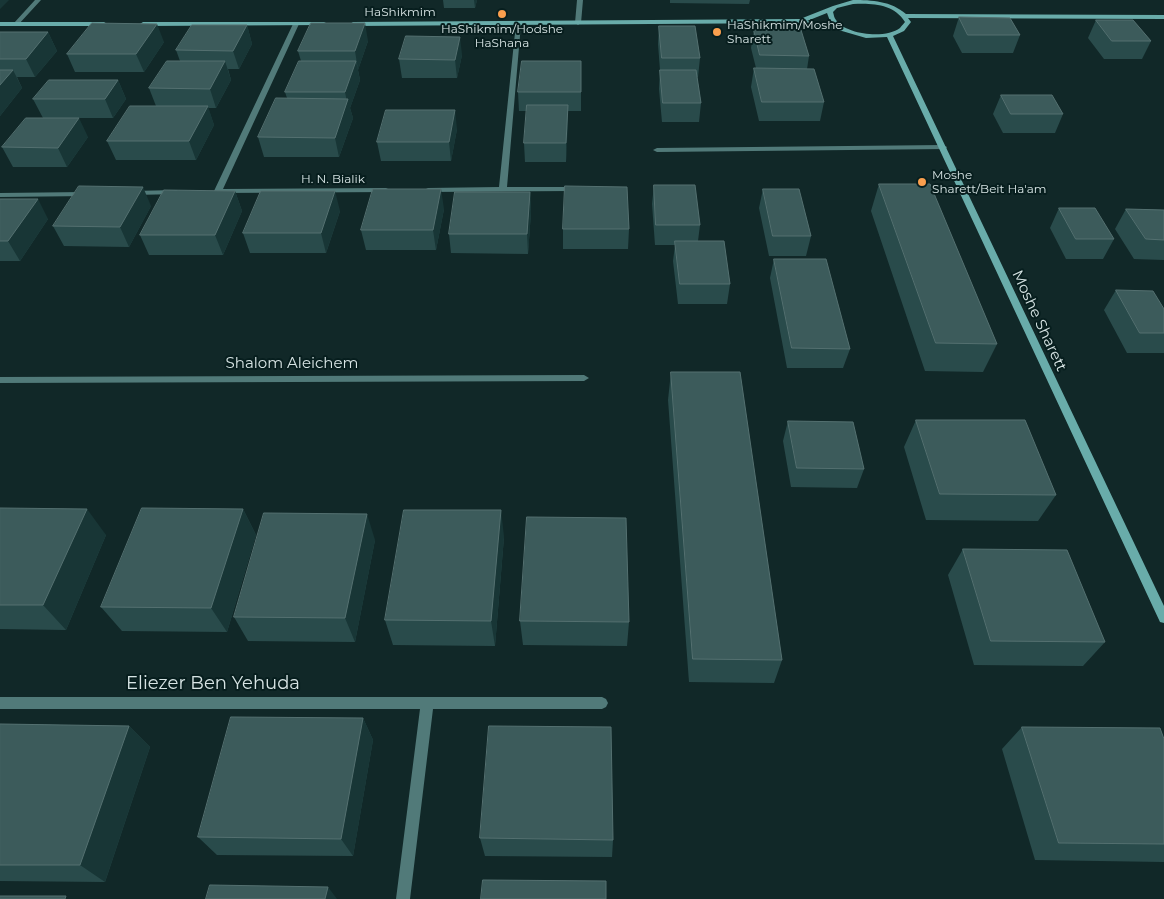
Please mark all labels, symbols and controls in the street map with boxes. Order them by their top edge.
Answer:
street label: HaShikmim [364,5,436,19]
marker: HaShikmim/Hodshe HaShana [496,8,508,20]
place label: HaShikmim/Moshe Sharett [727,18,843,46]
place label: HaShikmim/Hodshe HaShana [441,22,563,50]
marker: HaShikmim/Moshe Sharett [711,26,723,38]
place label: Moshe Sharett/Beit Ha'am [932,168,1047,196]
street label: H. N. Bialik [301,172,365,186]
marker: Moshe Sharett/Beit Ha'am [916,176,928,188]
street label: Moshe Sharett [1008,268,1070,374]
street label: Shalom Aleichem [226,355,358,373]
street label: Eliezer Ben Yehuda [126,673,300,695]

